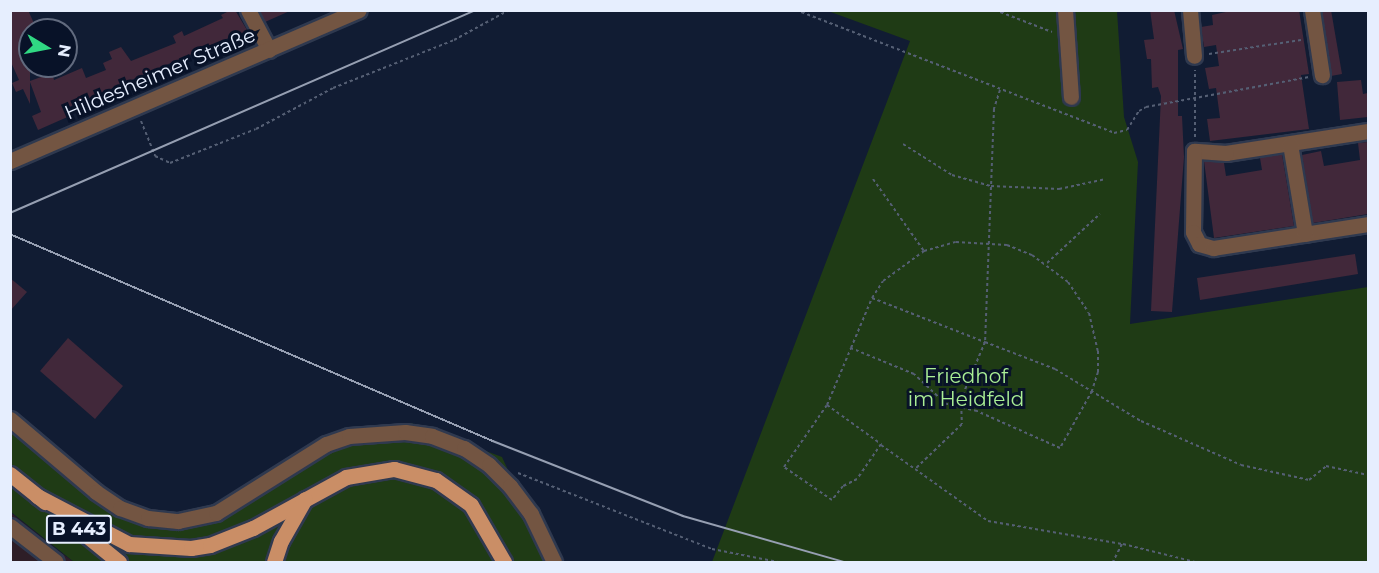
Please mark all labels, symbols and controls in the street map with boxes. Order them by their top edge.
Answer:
north arrow [18,18,78,78]
street label: Hildesheimer Straße [61,23,259,125]
text: N [54,43,75,59]
park label: Friedhof im Heidfeld [908,364,1024,411]
road number: B 443 [44,514,113,544]

